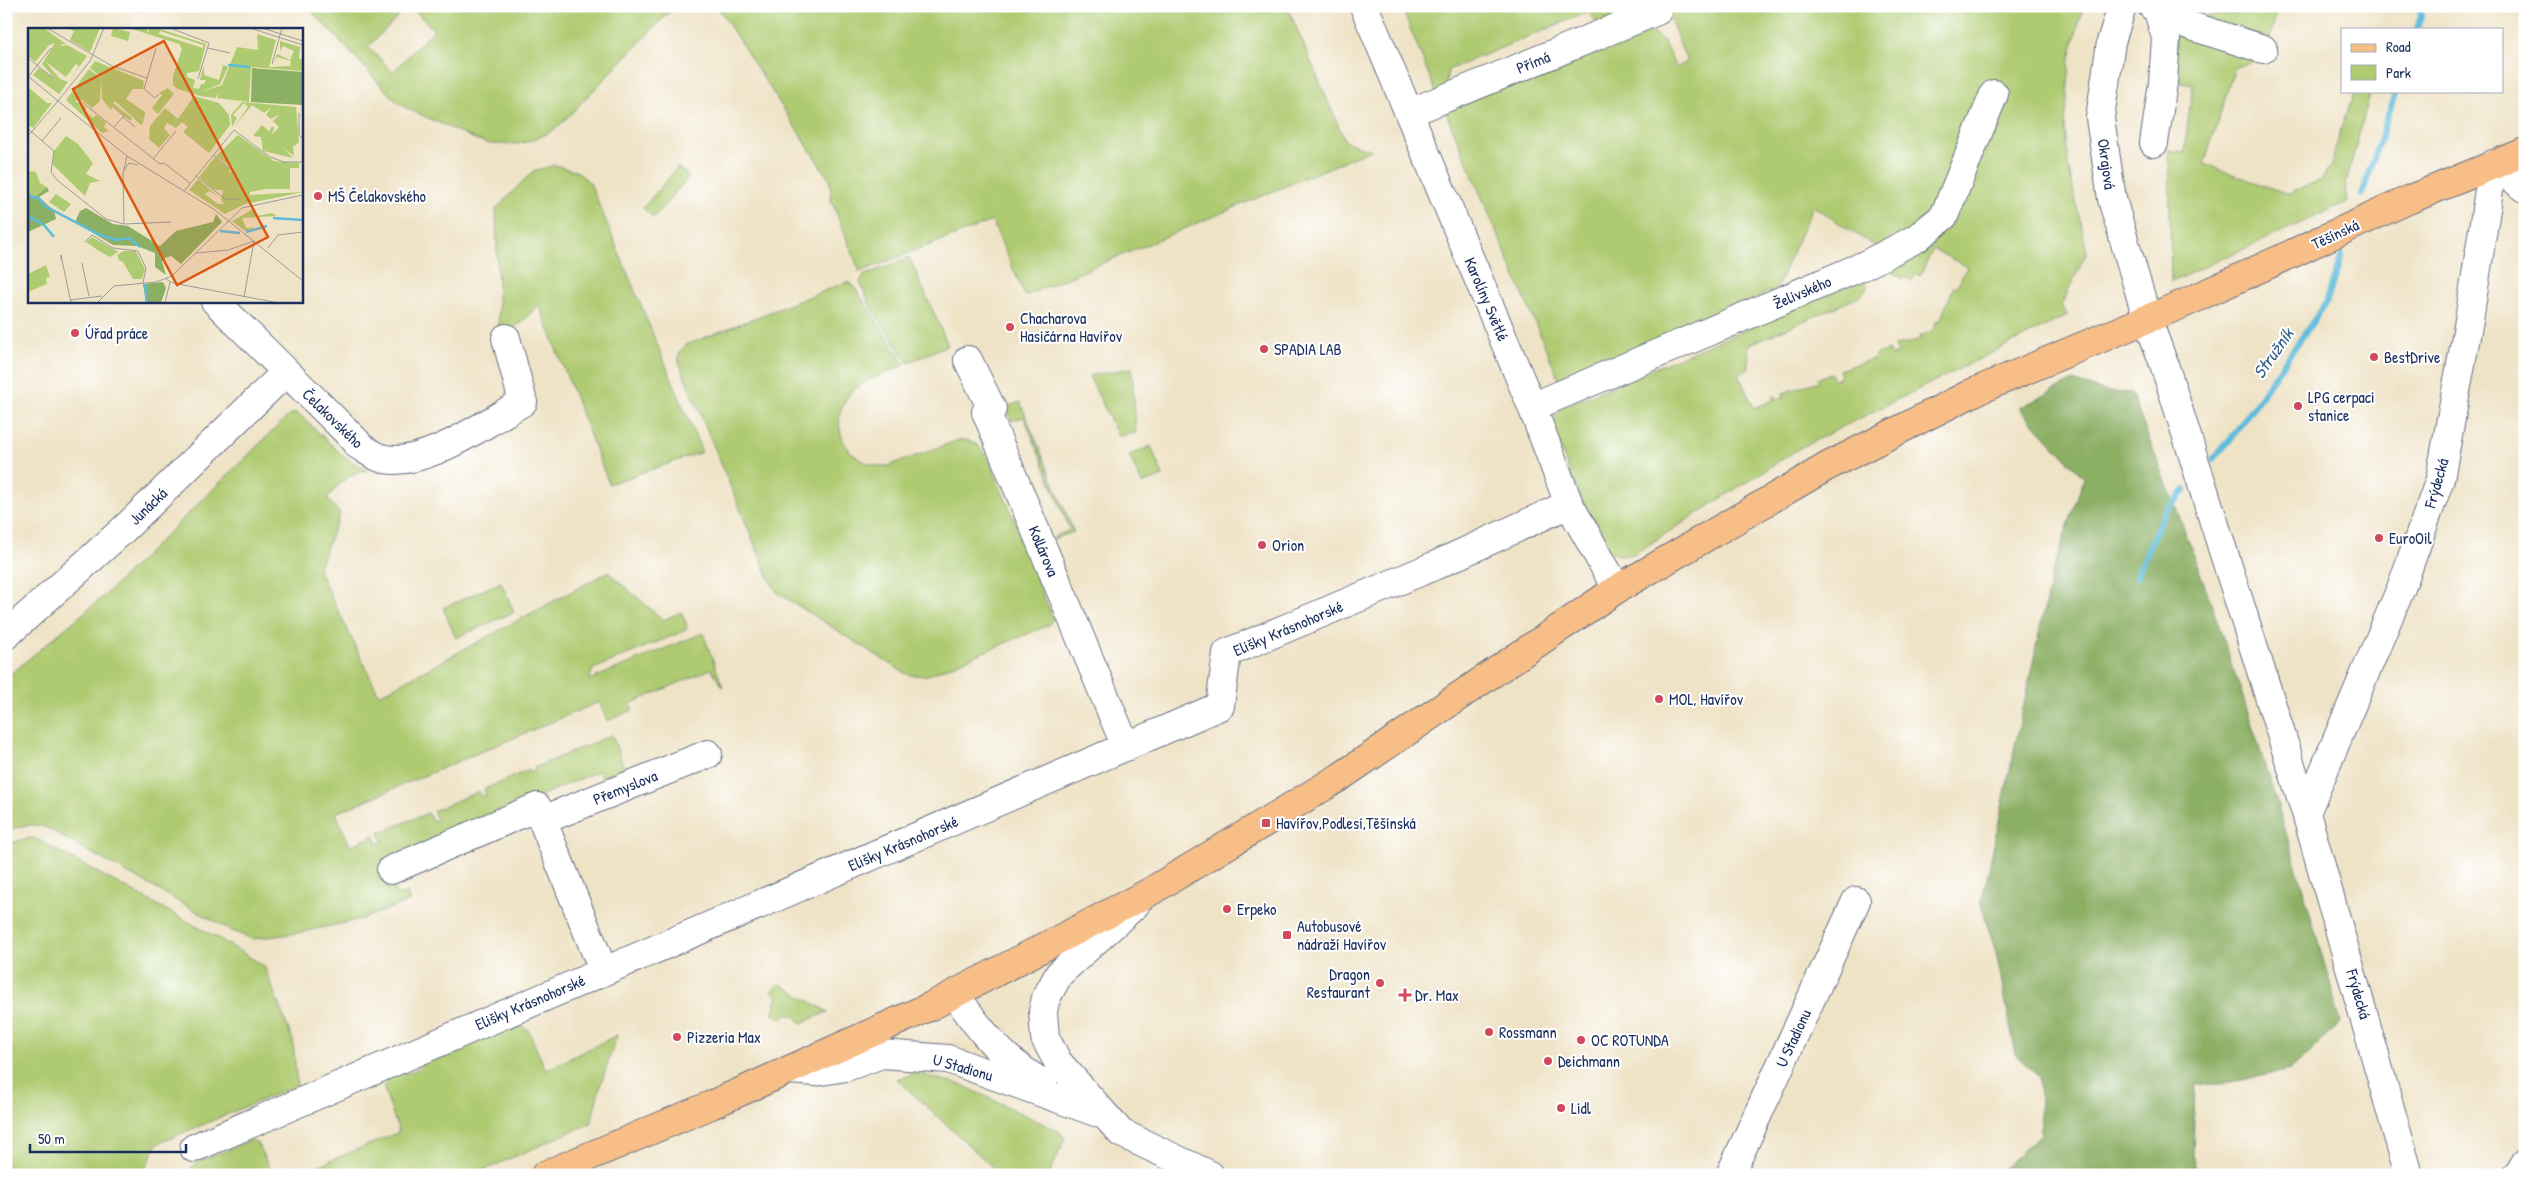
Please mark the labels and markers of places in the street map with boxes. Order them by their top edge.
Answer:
place label: MŠ Čelakovského [328,185,427,207]
marker: MŠ Čelakovského [312,190,324,202]
place label: Chacharova Hasičárna Havířov [1020,307,1123,347]
marker: Chacharova Hasičárna Havířov [1004,321,1016,333]
place label: Úřad práce [85,322,149,344]
marker: Úřad práce [69,327,81,339]
place label: SPADIA LAB [1274,338,1342,360]
marker: SPADIA LAB [1258,343,1270,355]
place label: BestDrive [2384,346,2441,368]
marker: BestDrive [2368,351,2380,363]
place label: LPG cerpaci stanice [2308,386,2375,426]
marker: LPG cerpaci stanice [2292,400,2304,412]
place label: EuroOil [2389,527,2433,549]
marker: EuroOil [2373,532,2385,544]
place label: Orion [1272,534,1304,556]
marker: Orion [1256,539,1268,551]
place label: MOL, Havířov [1669,688,1744,710]
marker: MOL, Havířov [1653,693,1665,705]
place label: Havířov,Podlesí,Těšínská [1276,812,1416,834]
marker: Havířov,Podlesí,Těšínská [1260,817,1272,829]
place label: Erpeko [1237,898,1277,920]
marker: Erpeko [1221,903,1233,915]
place label: Autobusové nádraží Havířov [1297,915,1387,955]
marker: Autobusové nádraží Havířov [1281,929,1293,941]
place label: Dragon Restaurant [1307,963,1370,1003]
marker: Dragon Restaurant [1374,977,1386,989]
place label: Dr. Max [1415,984,1459,1006]
marker: Dr. Max [1399,989,1411,1001]
place label: Rossmann [1499,1021,1557,1043]
place label: Pizzeria Max [687,1026,761,1048]
marker: Rossmann [1483,1026,1495,1038]
place label: OC ROTUNDA [1591,1029,1669,1051]
marker: Pizzeria Max [671,1031,683,1043]
marker: OC ROTUNDA [1575,1034,1587,1046]
place label: Deichmann [1558,1050,1620,1072]
marker: Deichmann [1542,1055,1554,1067]
place label: Lidl [1571,1097,1592,1119]
marker: Lidl [1555,1102,1567,1114]

